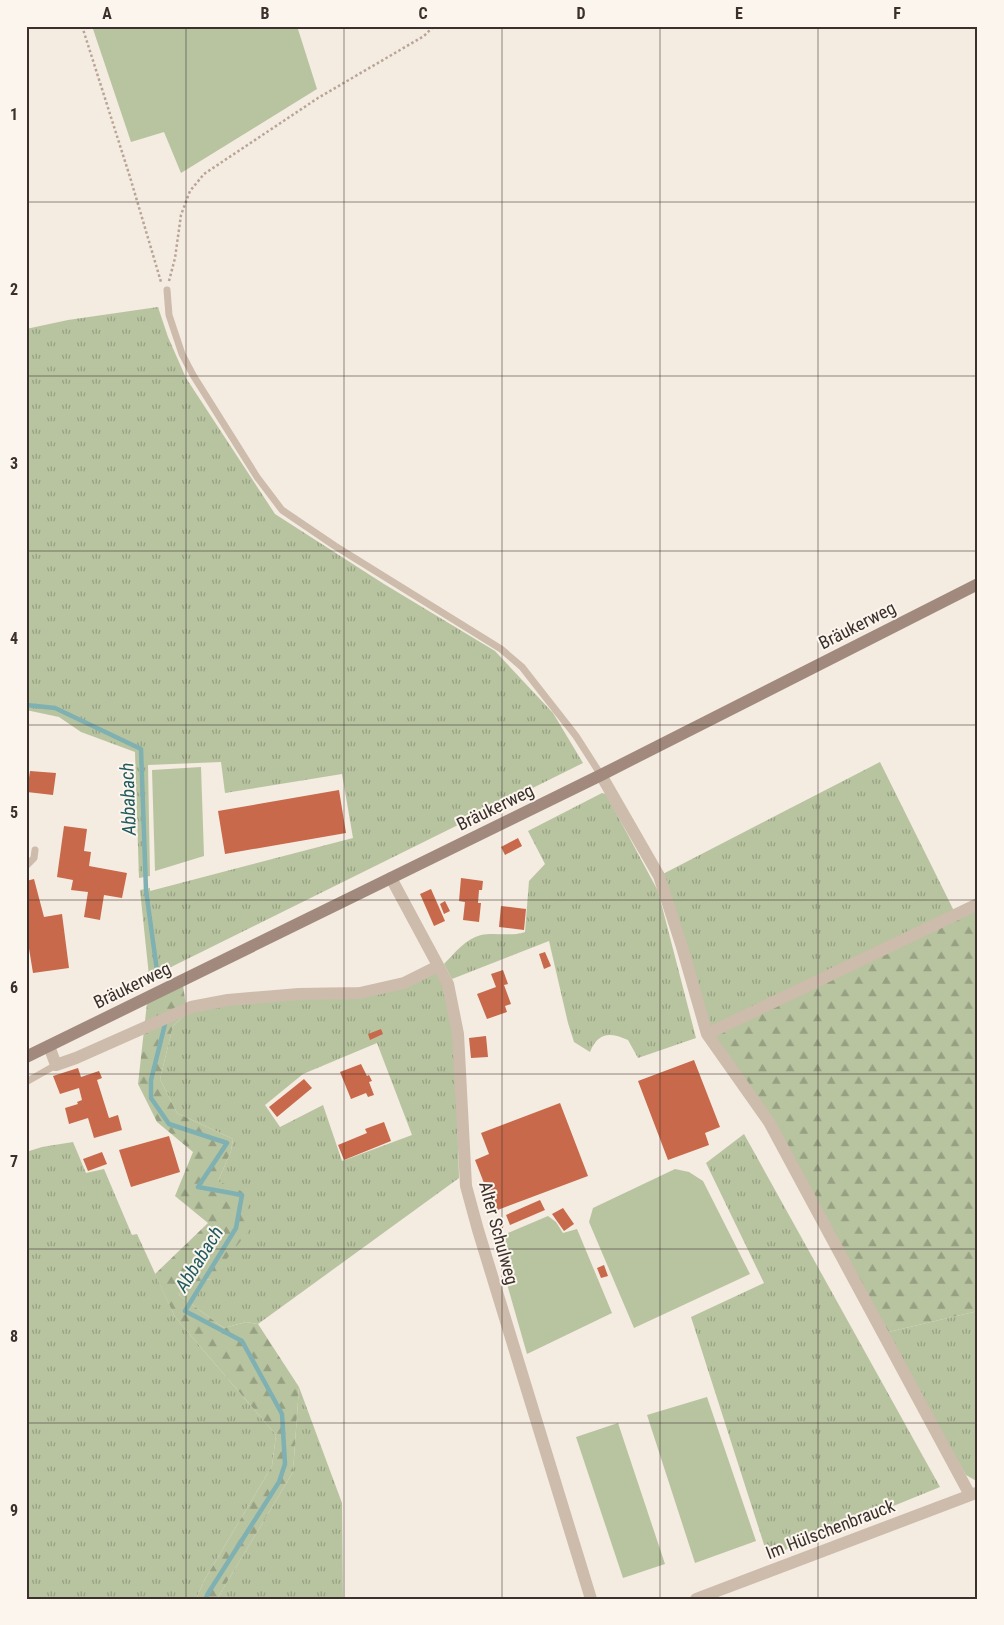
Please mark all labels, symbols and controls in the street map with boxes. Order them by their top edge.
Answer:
text: A [102,4,112,23]
text: B [261,4,270,23]
text: C [418,4,428,23]
text: D [576,4,586,23]
text: E [735,4,743,23]
text: F [893,4,901,23]
text: 1 [10,105,18,124]
text: 2 [10,280,18,299]
text: 3 [10,454,18,473]
street label: Bräukerweg [815,597,899,653]
text: 4 [10,629,18,648]
water label: Abbabach [115,762,141,837]
street label: Bräukerweg [453,779,537,835]
text: 5 [10,803,18,822]
street label: Bräukerweg [90,957,174,1013]
text: 6 [10,978,18,997]
text: 7 [10,1152,18,1171]
street label: Alter Schulweg [475,1179,523,1287]
water label: Abbabach [169,1222,228,1297]
text: 8 [10,1327,18,1346]
street label: Im Hülschenbrauck [763,1495,897,1563]
text: 9 [10,1501,18,1520]

